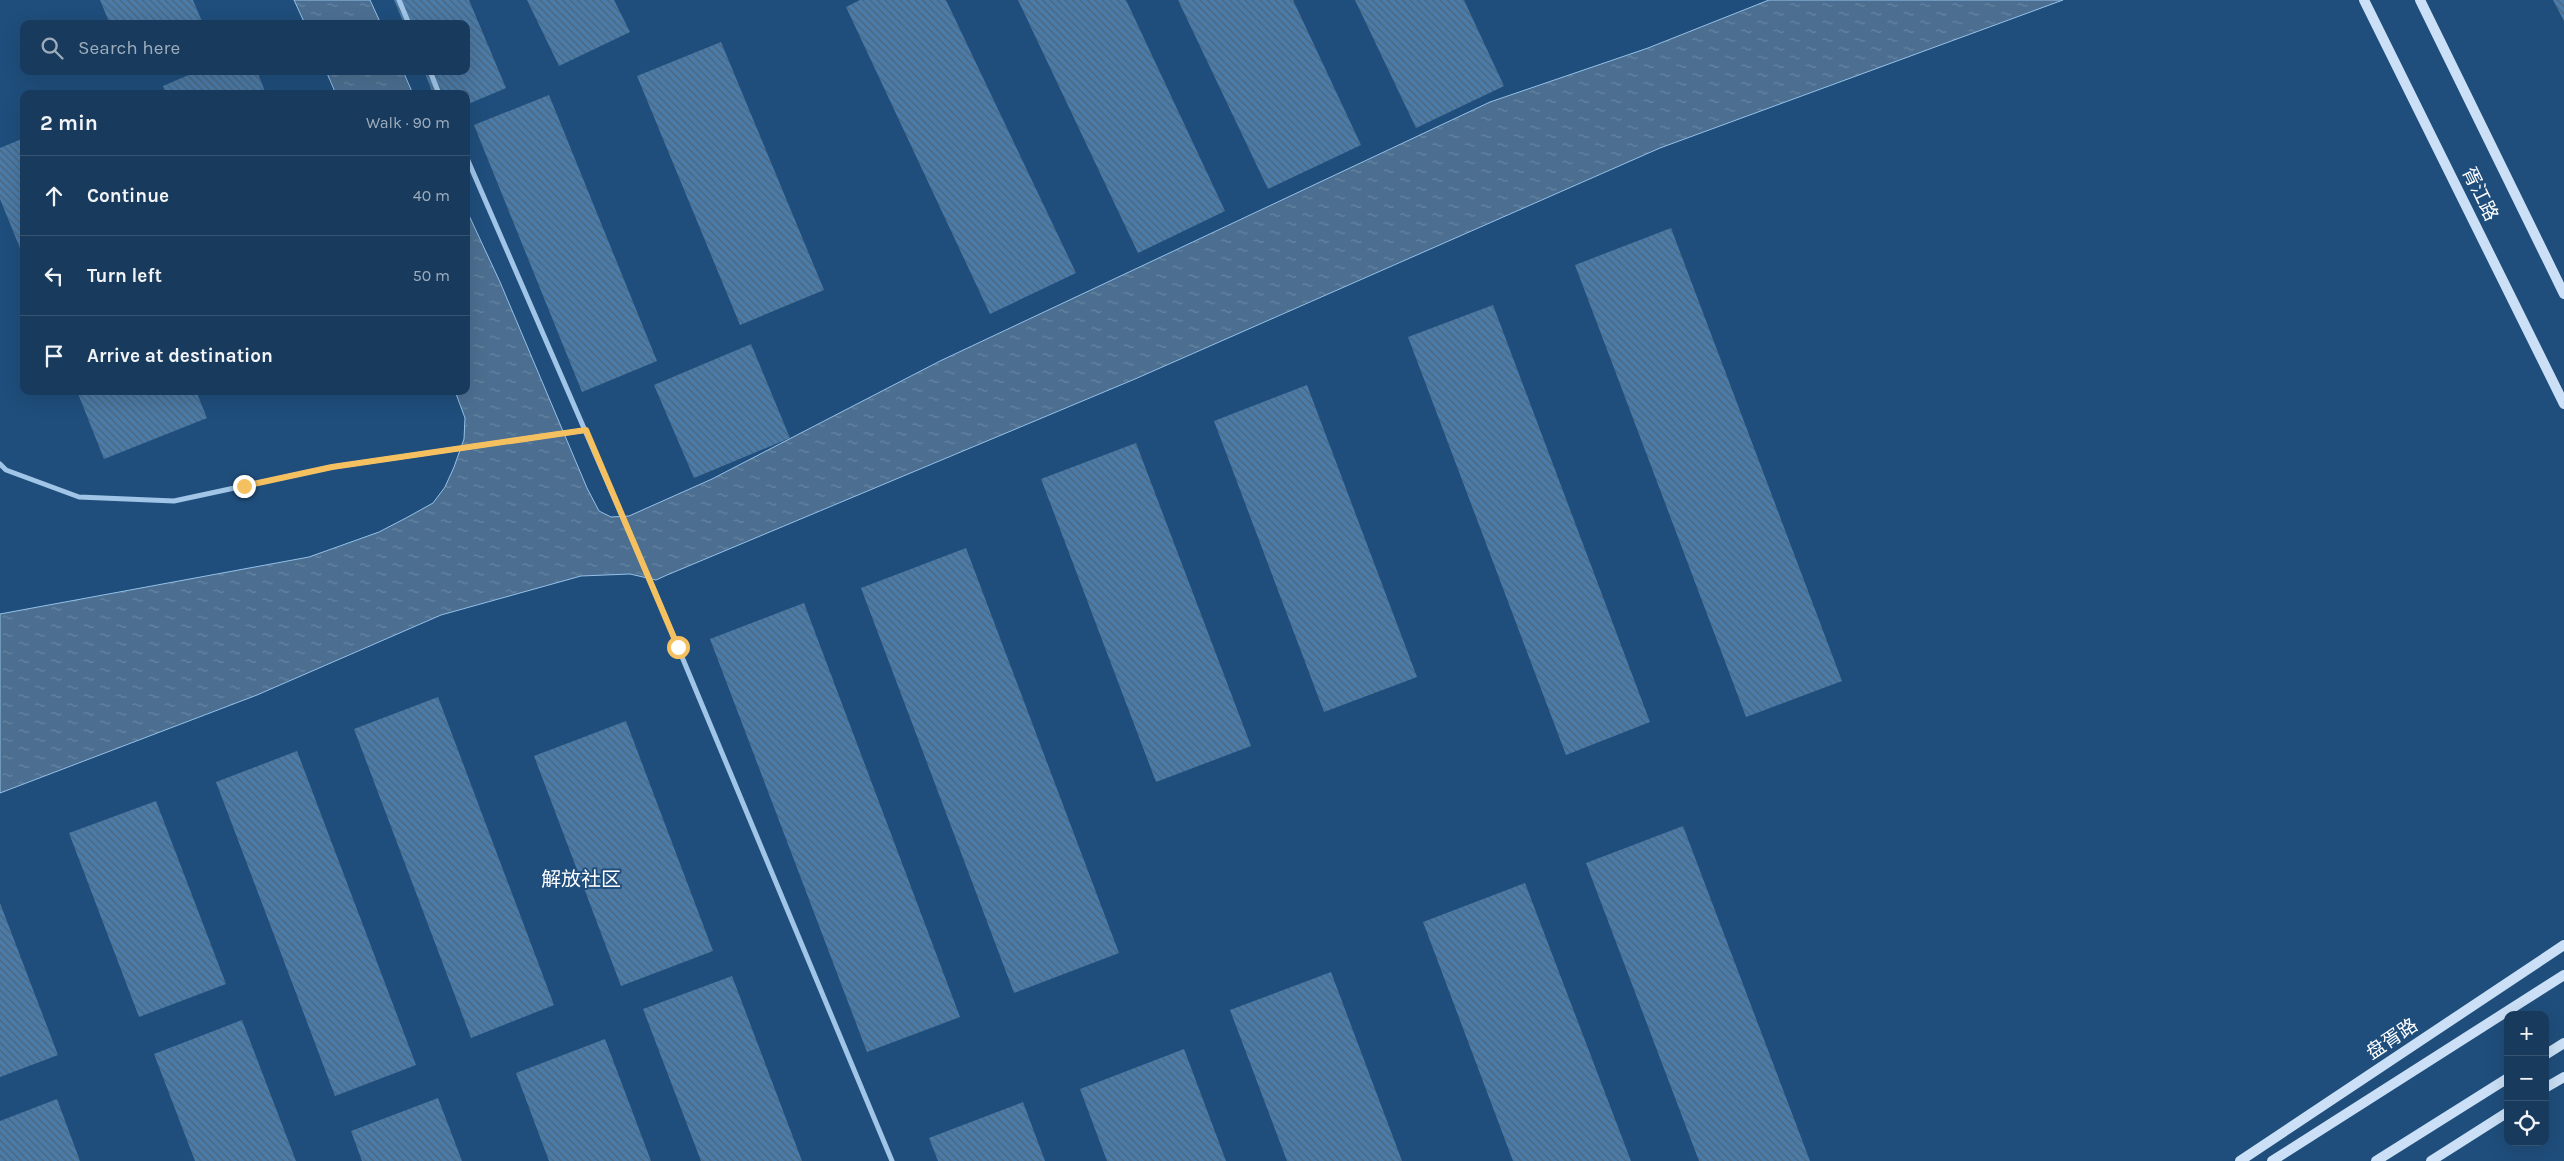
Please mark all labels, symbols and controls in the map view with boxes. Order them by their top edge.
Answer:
search box [20,20,470,75]
icon: search [38,34,66,62]
text: Search here [78,37,180,59]
text: 2 min [40,111,98,135]
text: Walk · 90 m [366,113,450,132]
street label: 胥江路 [2458,164,2502,224]
icon: ahead [40,182,68,210]
text: Continue [87,185,169,207]
text: 40 m [413,186,450,205]
icon: left [40,262,68,290]
text: Turn left [87,265,162,287]
text: 50 m [413,266,450,285]
icon: arrive [40,342,68,370]
text: Arrive at destination [87,345,273,367]
route end [233,475,256,498]
route start [667,636,690,659]
district label: 解放社区 [541,868,621,891]
map controls [2504,1011,2549,1146]
button: + [2504,1011,2549,1056]
street label: 盘胥路 [2362,1014,2422,1064]
button: − [2504,1056,2549,1101]
button: locate [2504,1101,2549,1146]

